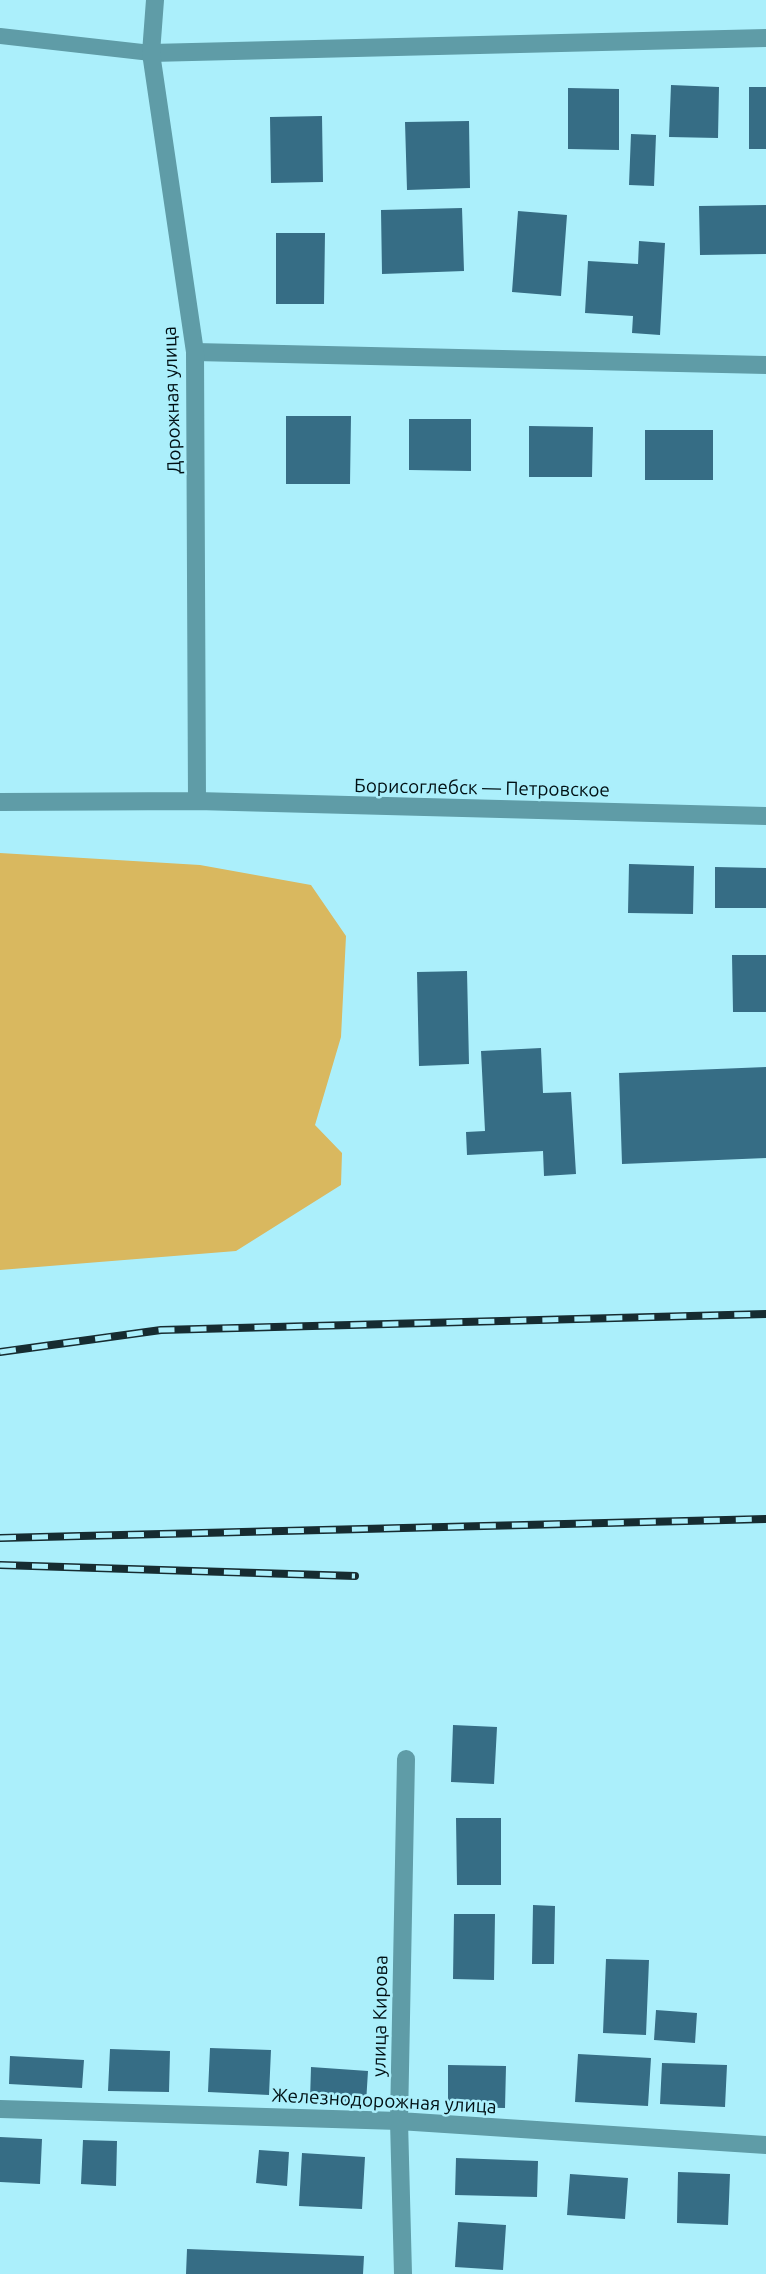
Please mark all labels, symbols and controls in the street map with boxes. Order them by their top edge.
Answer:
street label: Дорожная улица [158,326,186,474]
street label: Борисоглебск — Петровское [354,774,610,802]
street label: улица Кирова [368,1955,392,2077]
street label: Железнодорожная улица [271,2084,497,2118]

